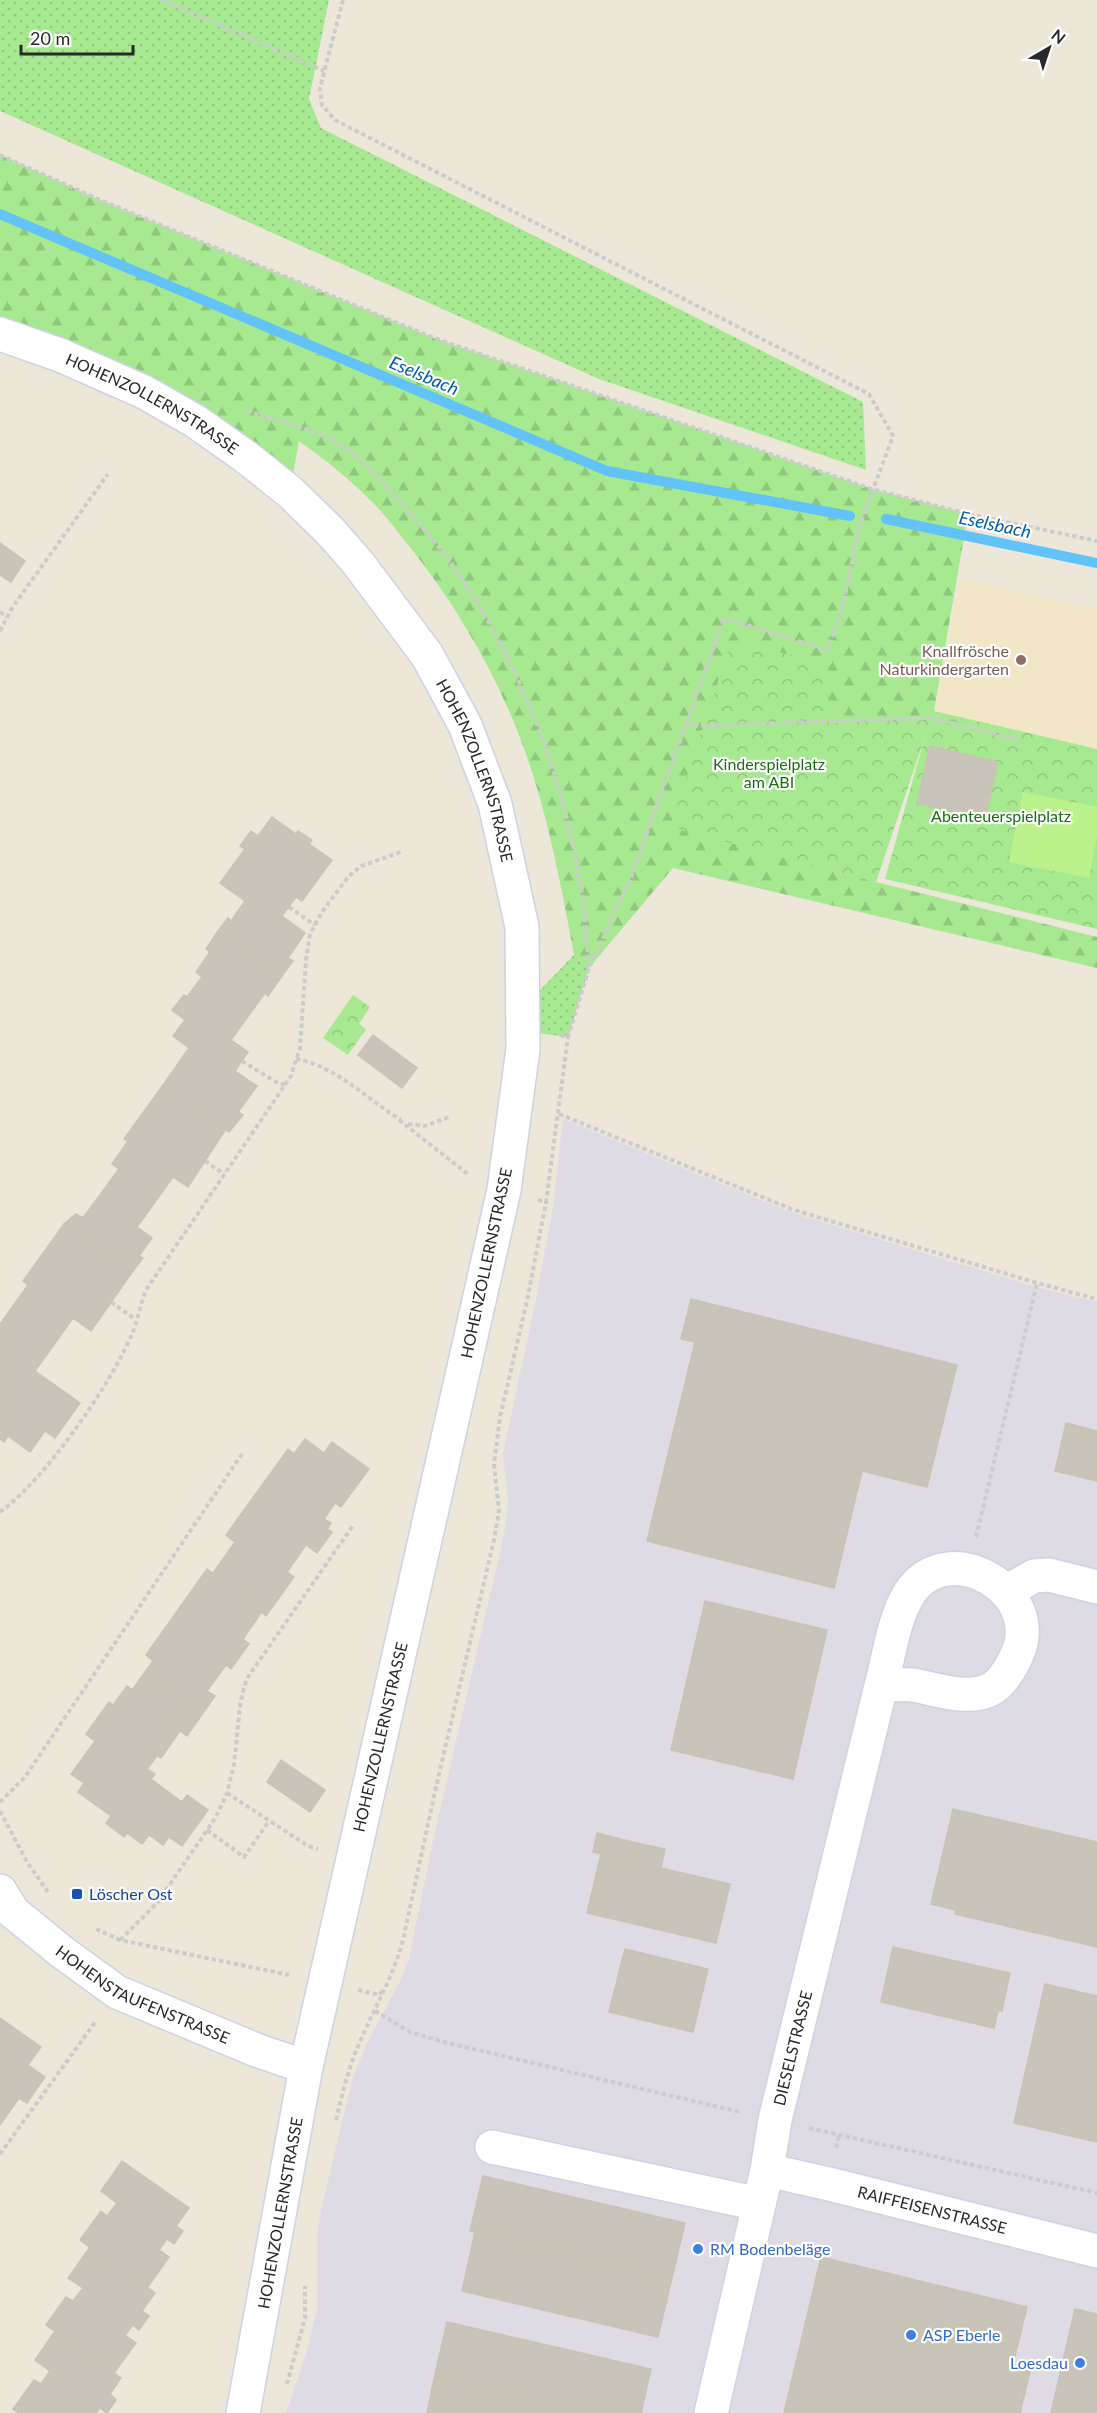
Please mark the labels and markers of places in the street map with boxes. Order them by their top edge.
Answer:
place label: Knallfrösche Naturkindergarten [880,641,1009,678]
marker: Knallfrösche Naturkindergarten [1014,653,1028,667]
place label: Löscher Ost [89,1884,173,1903]
marker: Löscher Ost [70,1887,84,1901]
place label: RM Bodenbeläge [710,2239,830,2258]
marker: RM Bodenbeläge [691,2242,705,2256]
place label: ASP Eberle [923,2325,1000,2344]
marker: ASP Eberle [904,2328,918,2342]
place label: Loesdau [1010,2353,1068,2372]
marker: Loesdau [1073,2356,1087,2370]

